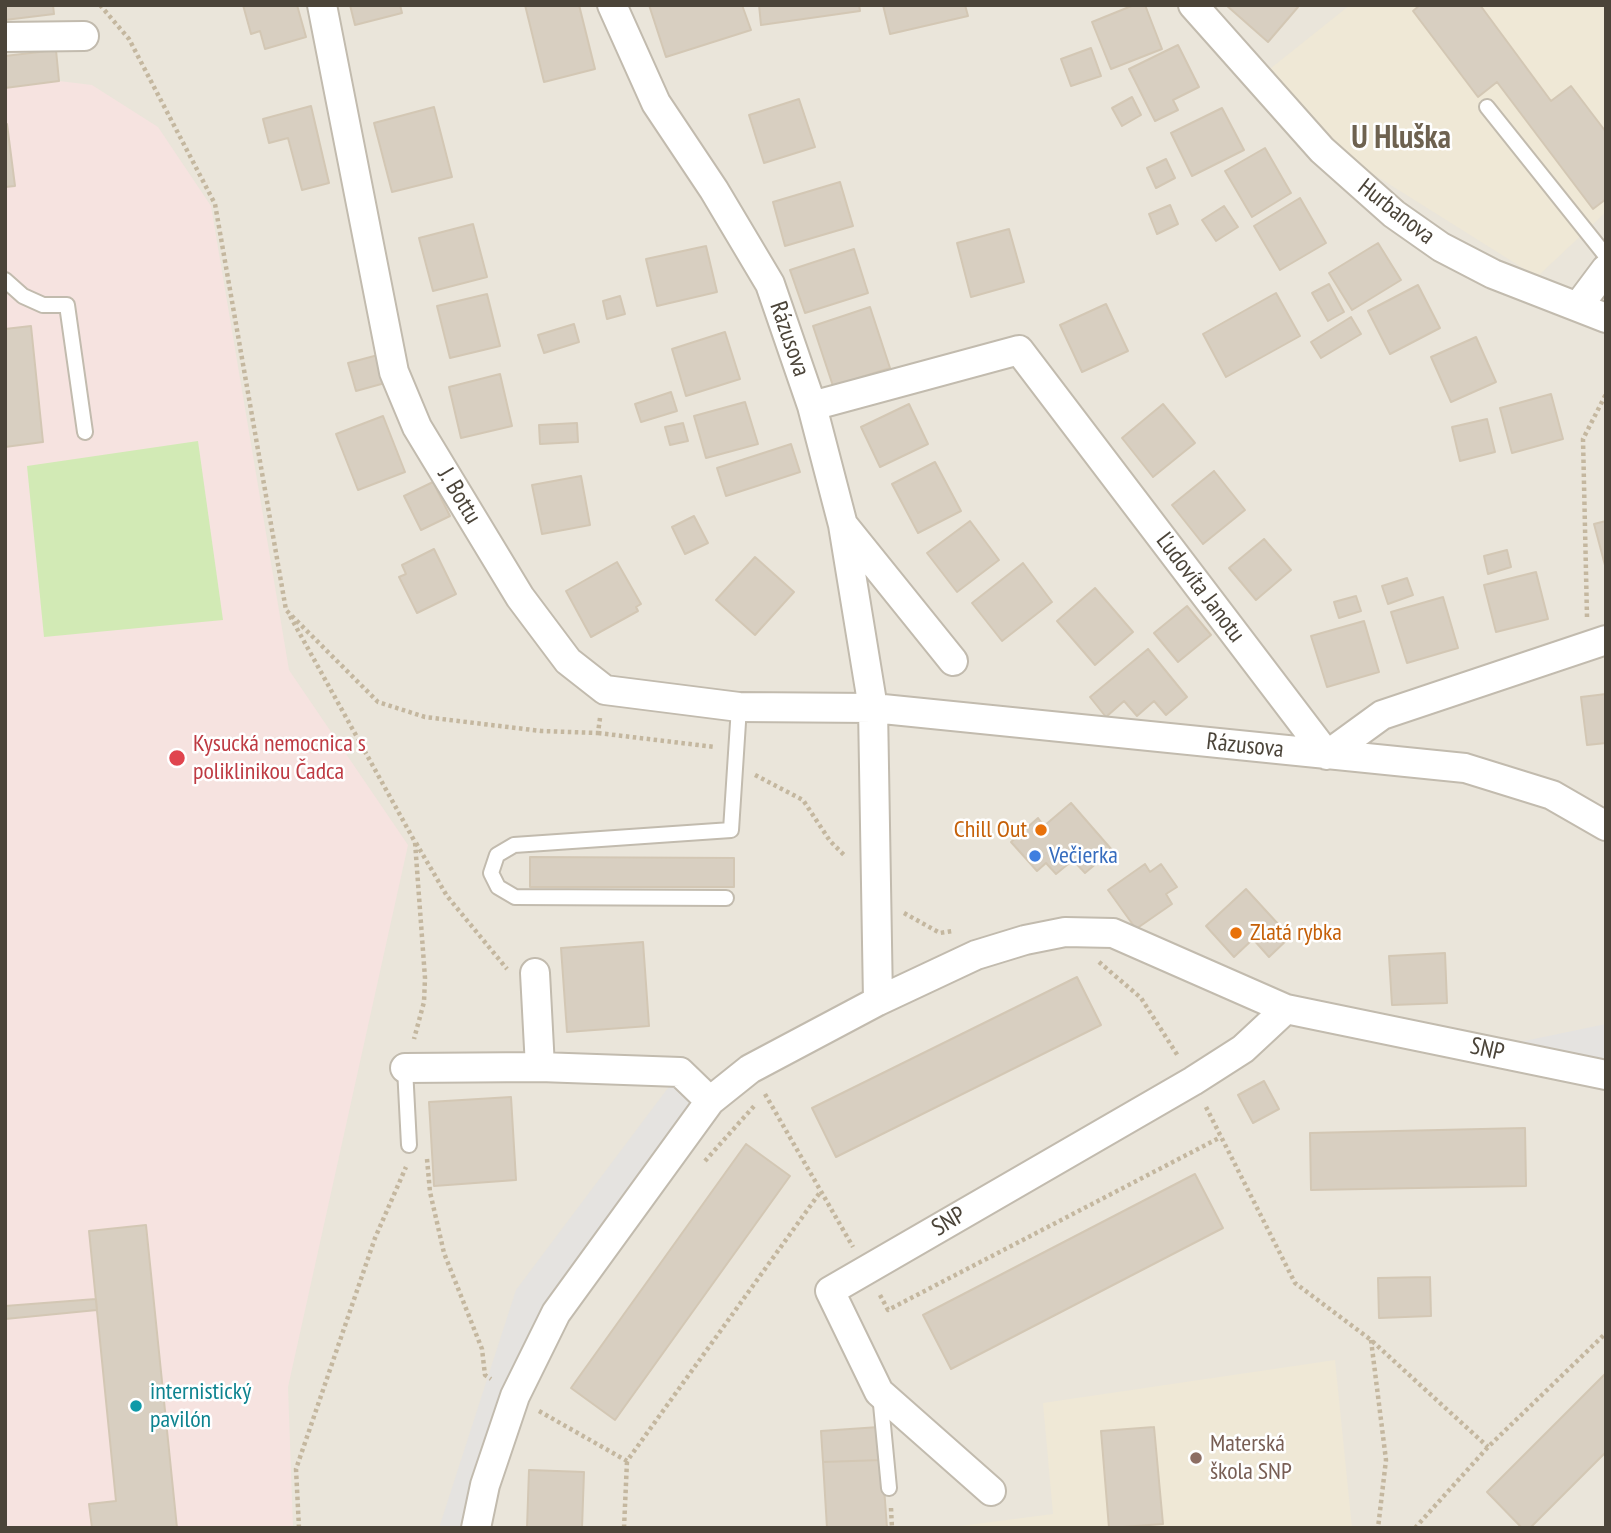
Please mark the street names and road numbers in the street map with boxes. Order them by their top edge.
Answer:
street label: Hurbanova [1352,173,1440,251]
street label: Rázusova [763,298,815,380]
street label: J. Bottu [431,463,487,529]
street label: Ľudovíta Janotu [1149,528,1251,648]
street label: Rázusova [1205,728,1285,764]
street label: SNP [1467,1032,1507,1068]
street label: SNP [927,1201,971,1243]

